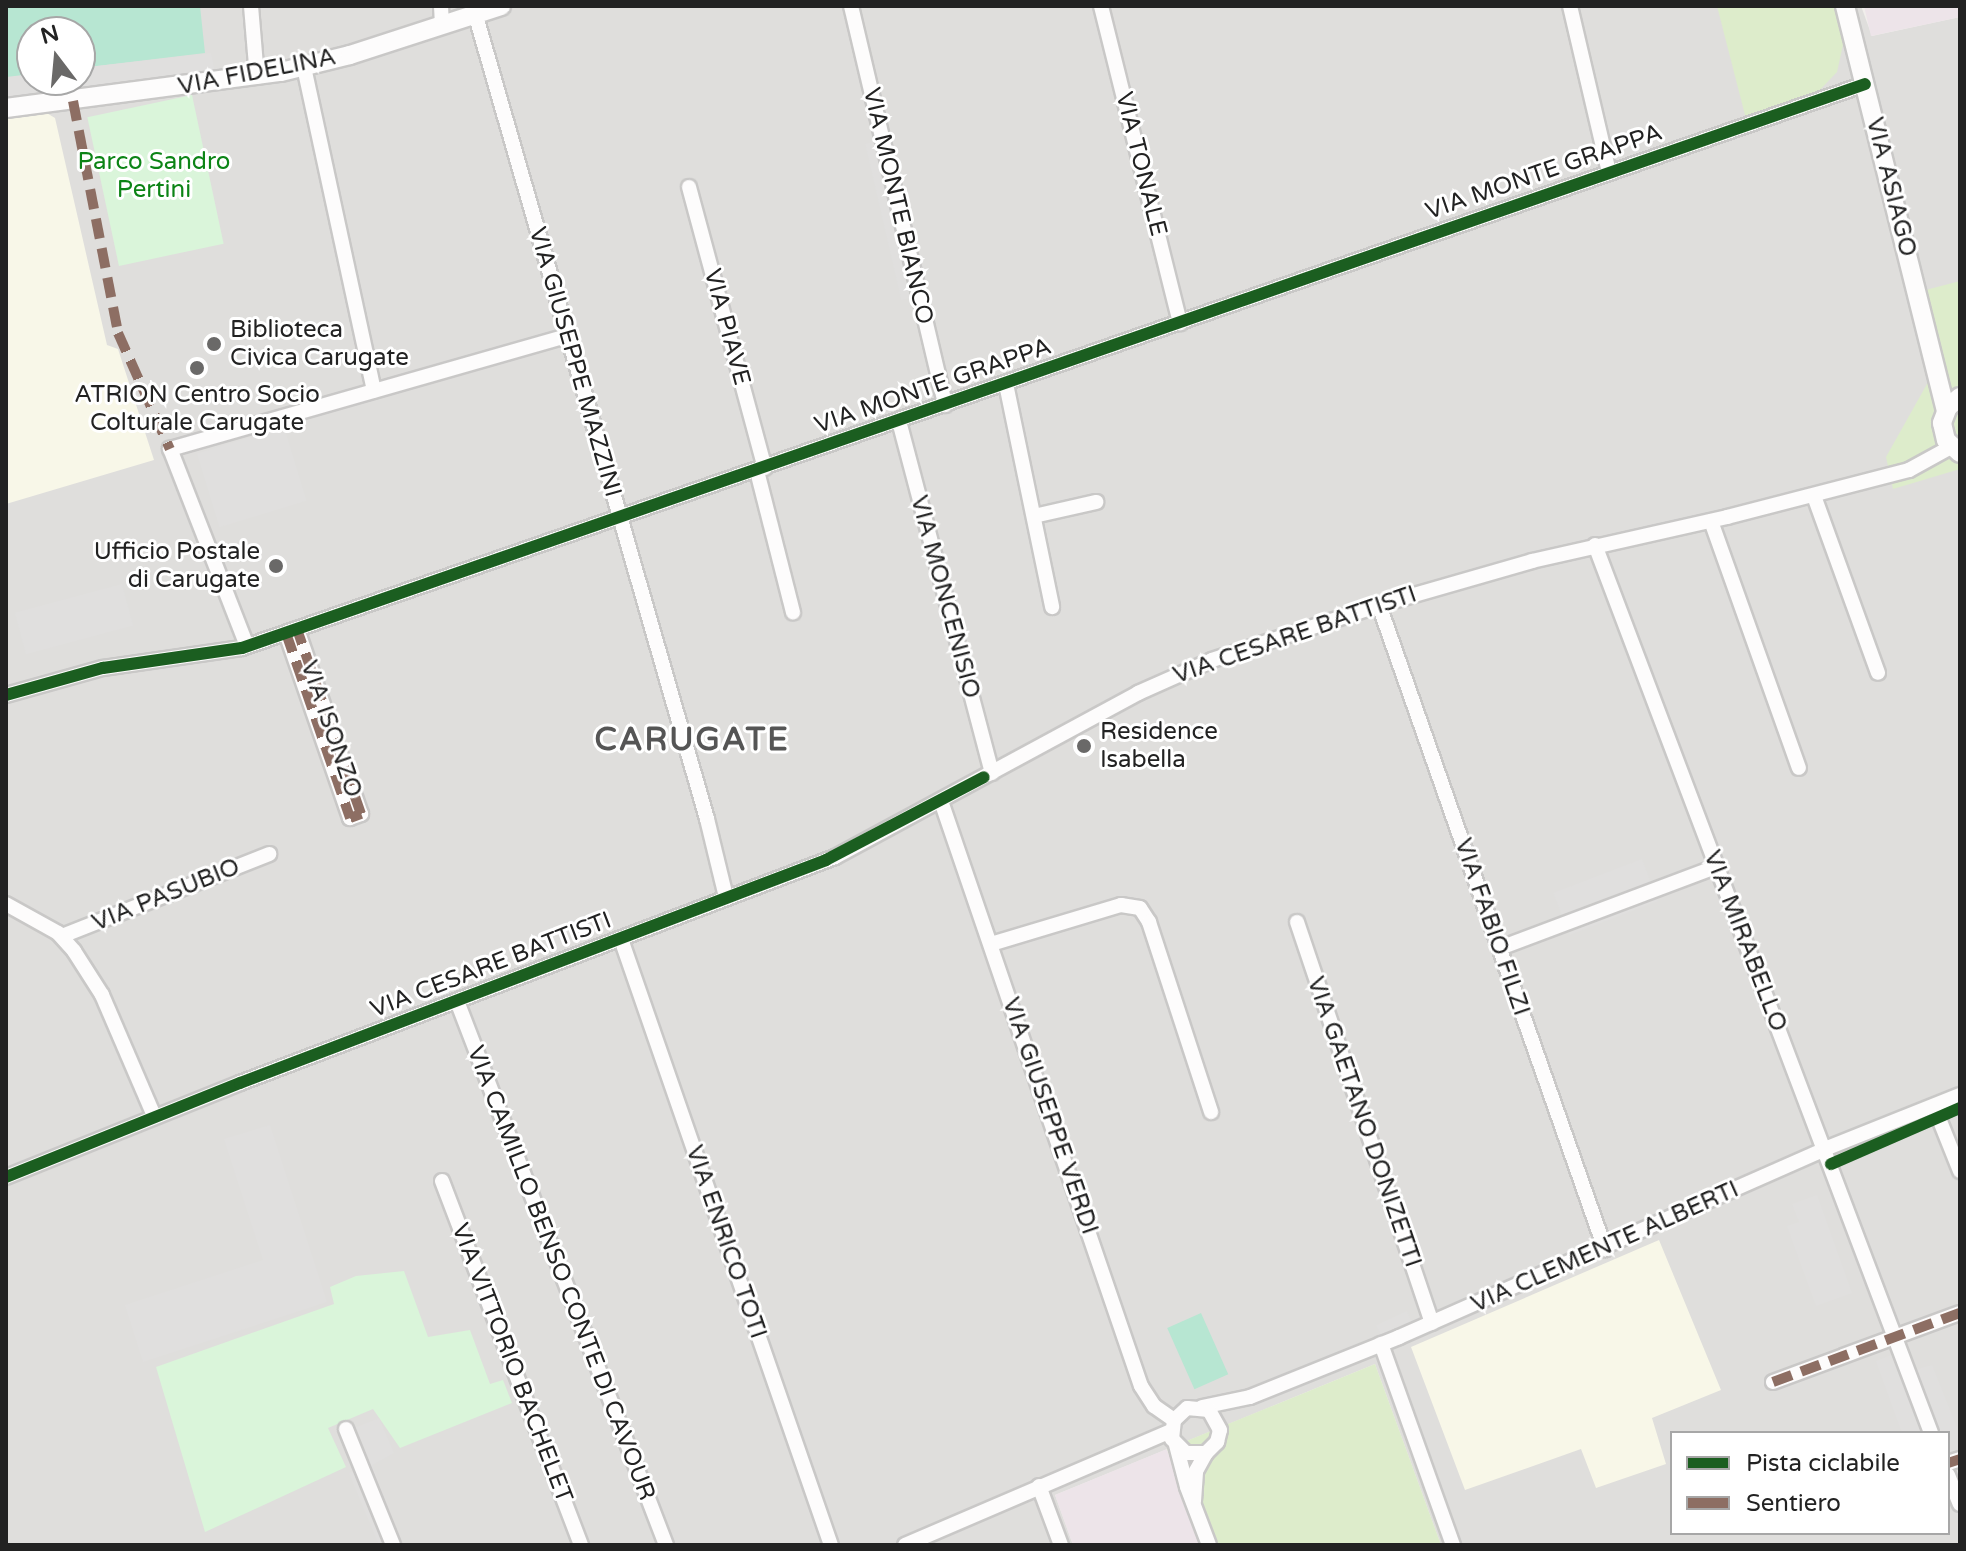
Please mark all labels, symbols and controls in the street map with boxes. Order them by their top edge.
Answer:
north arrow [16,16,96,96]
text: N [38,20,62,50]
street label: VIA FIDELINA [176,43,338,101]
street label: VIA MONTE BIANCO [857,85,939,327]
street label: VIA TONALE [1109,89,1173,239]
street label: VIA ASIAGO [1860,114,1922,260]
street label: VIA MONTE GRAPPA [1422,118,1666,226]
park label: Parco Sandro Pertini [78,148,230,204]
street label: VIA GIUSEPPE MAZZINI [523,224,627,500]
street label: VIA PIAVE [698,266,756,388]
place label: Biblioteca Civica Carugate [230,316,409,372]
street label: VIA MONTE GRAPPA [811,332,1055,440]
marker: Biblioteca Civica Carugate [205,335,223,353]
marker: ATRION Centro Socio Colturale Carugate [188,359,206,377]
place label: ATRION Centro Socio Colturale Carugate [74,381,320,437]
street label: VIA MONCENISIO [904,492,986,702]
place label: Ufficio Postale di Carugate [94,538,260,594]
marker: Ufficio Postale di Carugate [267,557,285,575]
street label: VIA CESARE BATTISTI [1170,580,1420,690]
street label: VIA ISONZO [294,657,368,801]
place label: Residence Isabella [1100,718,1218,774]
district label: CARUGATE [594,721,790,759]
marker: Residence Isabella [1075,737,1093,755]
street label: VIA FABIO FILZI [1448,835,1536,1019]
street label: VIA MIRABELLO [1697,846,1793,1036]
street label: VIA PASUBIO [88,852,244,938]
street label: VIA CESARE BATTISTI [367,906,615,1024]
street label: VIA GAETANO DONIZETTI [1301,973,1427,1271]
street label: VIA GIUSEPPE VERDI [996,994,1104,1238]
street label: VIA CAMILLO BENSO CONTE DI CAVOUR [461,1042,661,1504]
street label: VIA ENRICO TOTI [679,1142,773,1342]
street label: VIA CLEMENTE ALBERTI [1467,1175,1743,1319]
street label: VIA VITTORIO BACHELET [445,1219,579,1507]
legend [1670,1431,1950,1535]
text: Pista ciclabile [1746,1449,1900,1478]
text: Sentiero [1746,1489,1841,1518]

